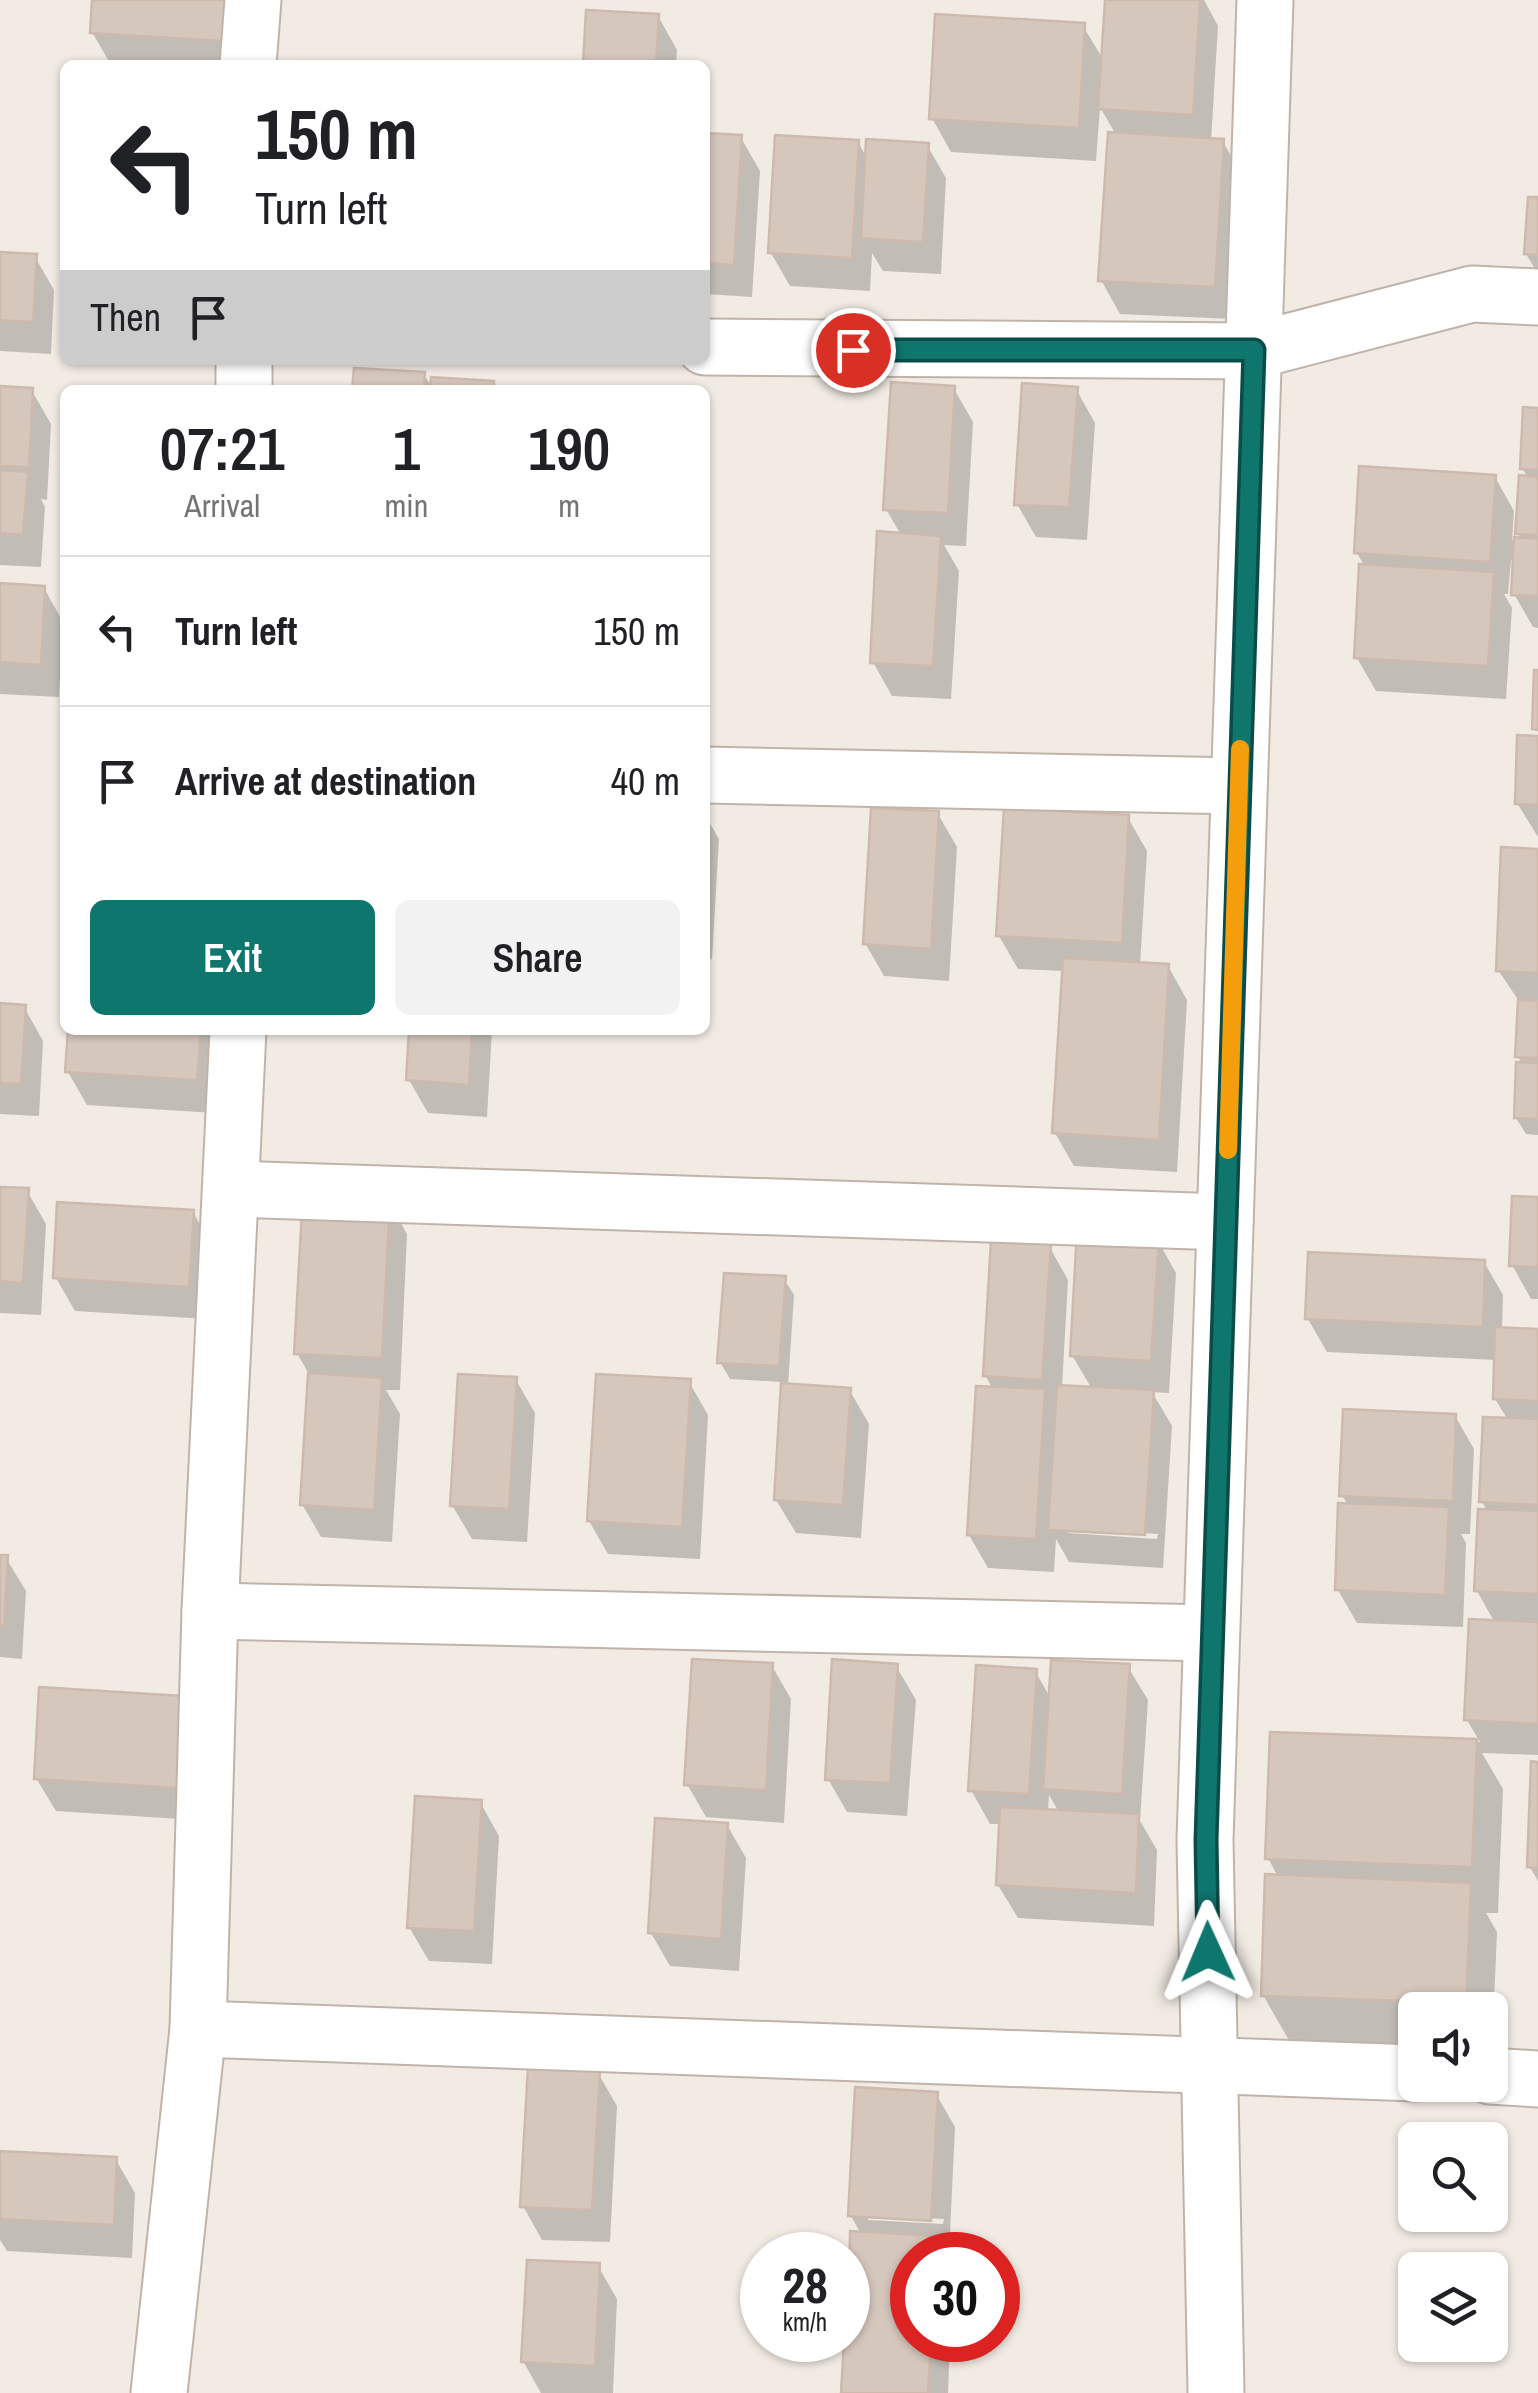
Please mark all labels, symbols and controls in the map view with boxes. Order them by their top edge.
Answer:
text: 150 m [255,87,418,181]
icon: left [90,100,220,230]
text: Turn left [255,177,387,238]
icon: arrive [181,290,236,345]
text: Then [90,292,161,343]
pin [811,308,896,393]
icon: arrive [826,323,881,378]
text: 07:21 [160,408,285,489]
text: 1 [393,408,420,489]
text: 190 [528,408,610,489]
text: Arrival [184,484,260,527]
text: min [385,484,428,527]
text: m [558,484,580,527]
icon: left [90,604,145,659]
text: Turn left [175,606,297,657]
text: 150 m [593,606,680,657]
icon: arrive [90,754,145,809]
text: Arrive at destination [175,756,476,807]
text: 40 m [611,756,680,807]
button: Exit [90,900,375,1015]
button: Share [395,900,680,1015]
position arrow [1156,1900,1260,2004]
map controls [1398,1992,1508,2362]
button: sound [1398,1992,1508,2102]
button: search [1398,2122,1508,2232]
speed limit sign: 30 [890,2232,1020,2362]
text: 28 [782,2251,828,2319]
button: layers [1398,2252,1508,2362]
text: km/h [783,2305,827,2339]

